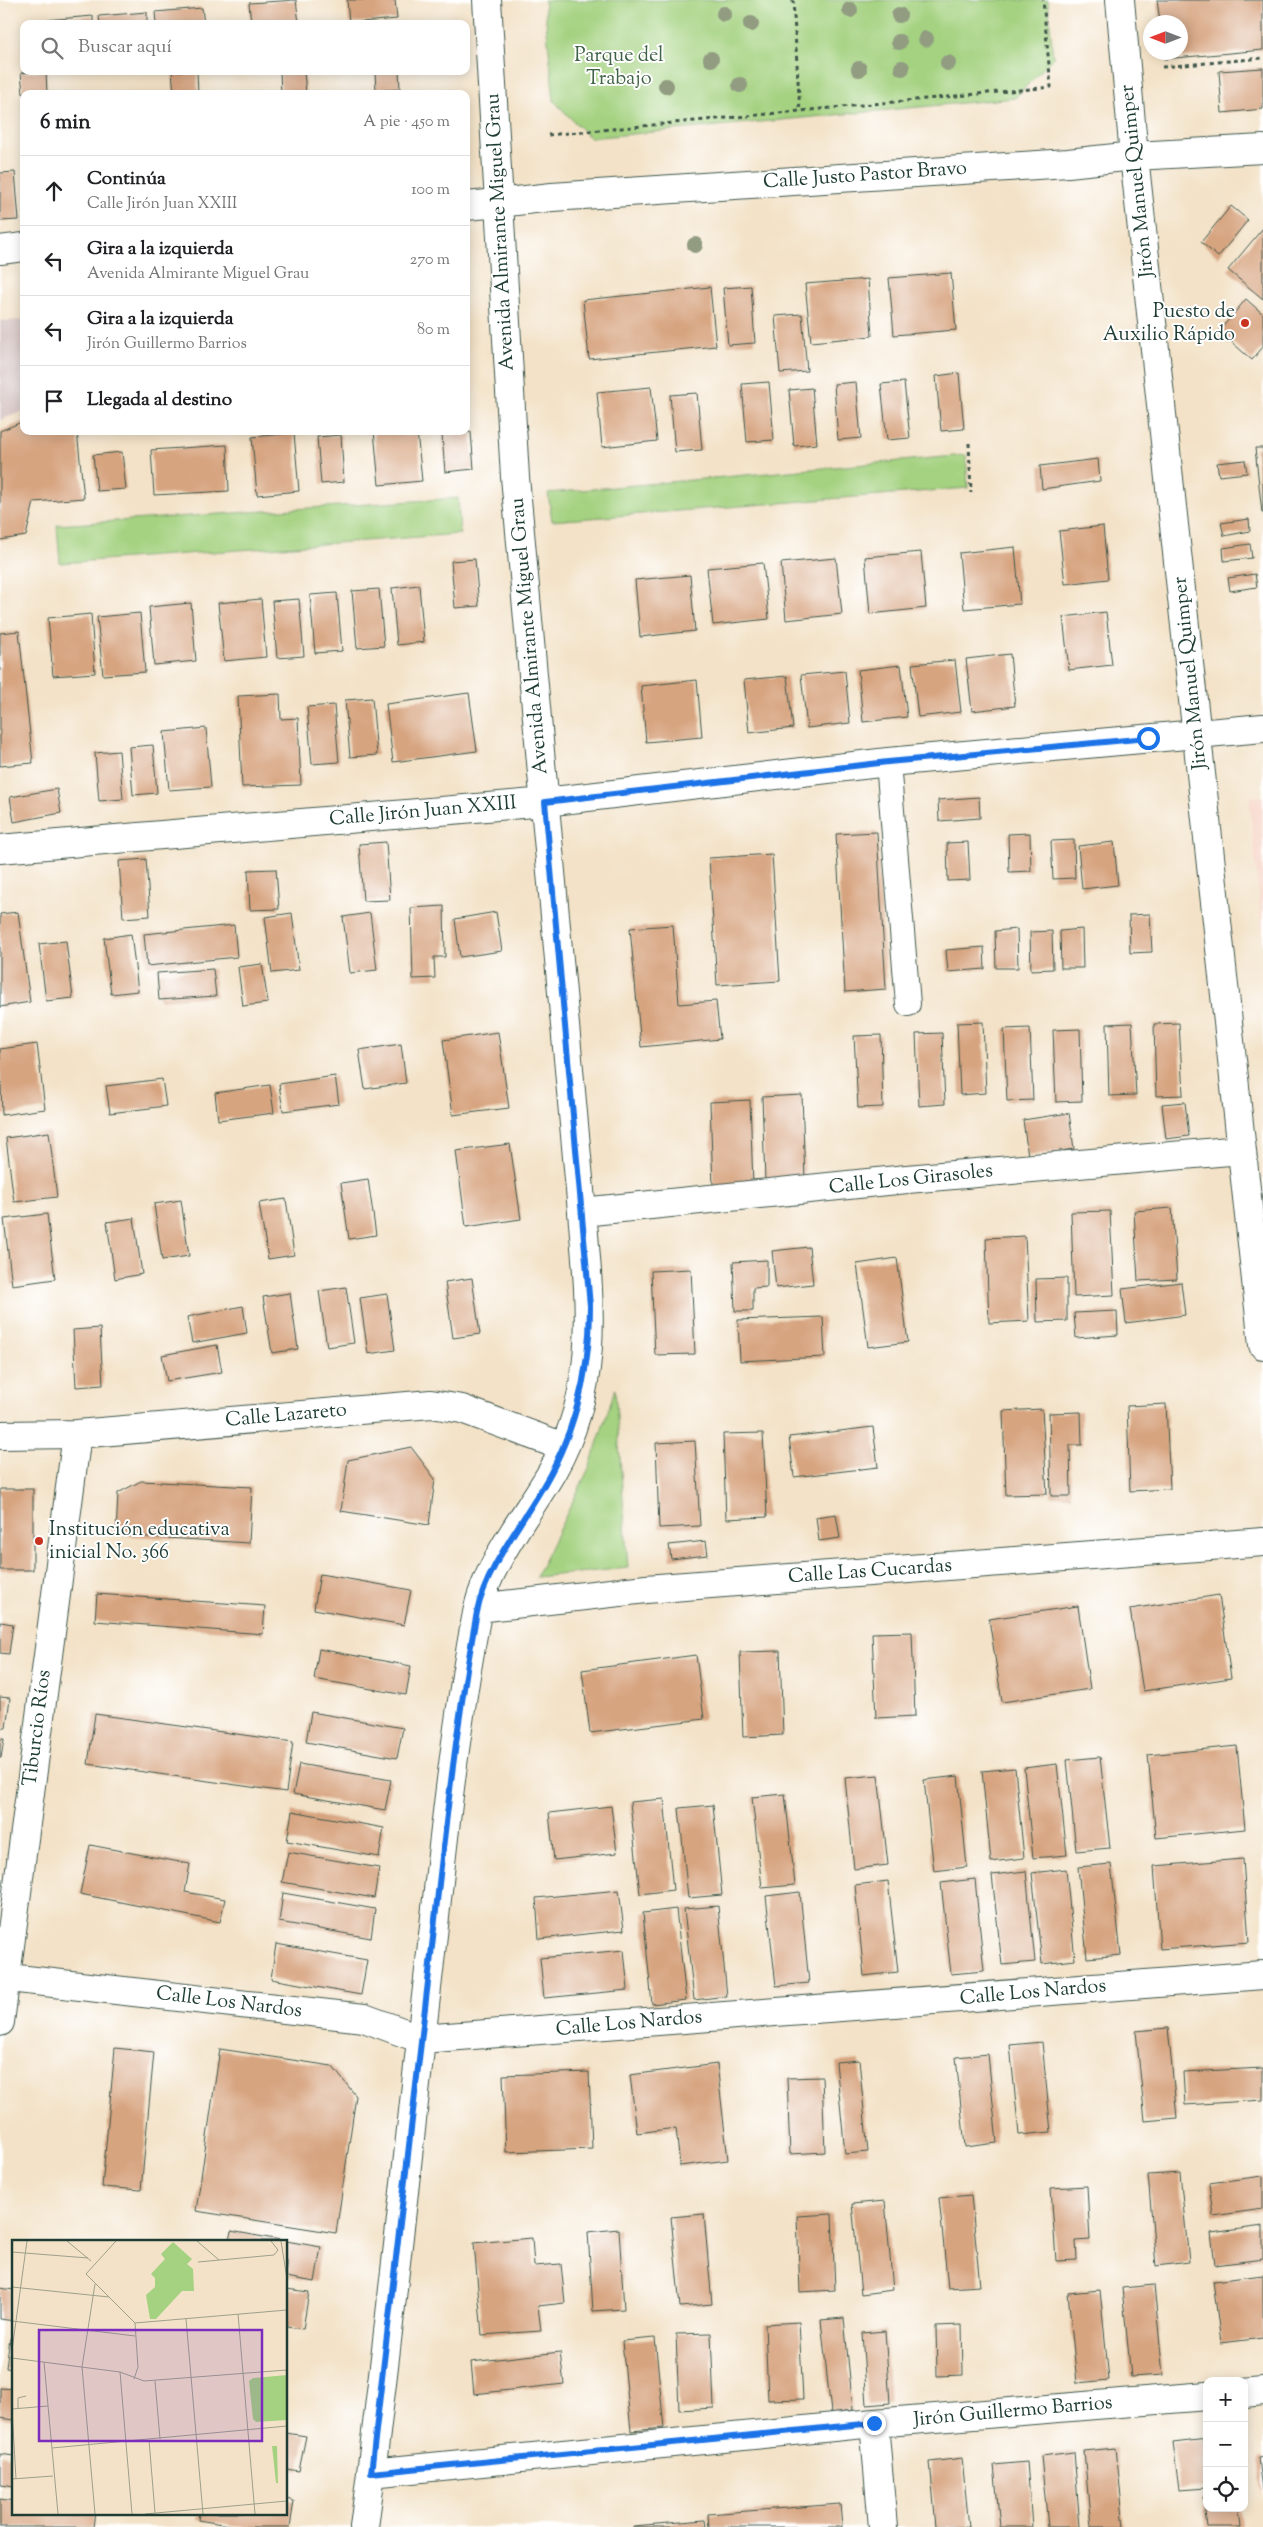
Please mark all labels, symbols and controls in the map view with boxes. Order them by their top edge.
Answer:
north arrow [1143,15,1188,60]
search box [20,20,470,75]
icon: search [38,34,66,62]
text: Buscar aquí [78,34,172,61]
park label: Parque del Trabajo [574,42,664,94]
street label: Jirón Manuel Quimper [1113,83,1163,280]
street label: Avenida Almirante Miguel Grau [479,92,523,372]
text: 6 min [40,108,91,138]
text: A pie · 450 m [363,111,450,134]
street label: Calle Justo Pastor Bravo [762,154,968,198]
text: Continúa [87,166,166,193]
icon: ahead [40,177,68,205]
text: 100 m [411,179,450,202]
text: Calle Jirón Juan XXIII [87,193,237,216]
text: Gira a la izquierda [87,236,233,263]
icon: left [40,247,68,275]
text: 270 m [410,249,450,272]
text: Avenida Almirante Miguel Grau [87,263,309,286]
place label: Puesto de Auxilio Rápido [1103,298,1235,350]
text: Gira a la izquierda [87,306,233,333]
icon: left [40,317,68,345]
marker: Puesto de Auxilio Rápido [1239,317,1251,329]
text: 80 m [417,319,450,342]
text: Jirón Guillermo Barrios [87,333,247,356]
icon: arrive [40,387,68,415]
text: Llegada al destino [87,387,232,414]
street label: Avenida Almirante Miguel Grau [503,496,557,776]
street label: Jirón Manuel Quimper [1166,575,1216,772]
route start [1137,727,1160,750]
street label: Calle Jirón Juan XXIII [328,789,518,835]
street label: Calle Los Girasoles [828,1157,995,1203]
street label: Calle Lazareto [224,1396,348,1436]
place label: Institución educativa inicial No. 366 [49,1516,230,1568]
marker: Institución educativa inicial No. 366 [33,1535,45,1547]
street label: Calle Las Cucardas [787,1552,953,1592]
street label: Tiburcio Ríos [16,1668,60,1788]
street label: Calle Los Nardos [959,1972,1108,2014]
street label: Calle Los Nardos [154,1980,304,2026]
street label: Calle Los Nardos [555,2003,704,2045]
inset map [12,2240,288,2514]
map controls [1203,2377,1248,2512]
button: + [1203,2377,1248,2422]
street label: Jirón Guillermo Barrios [911,2389,1114,2435]
route end [863,2412,886,2435]
button: − [1203,2422,1248,2467]
button: locate [1203,2467,1248,2512]

